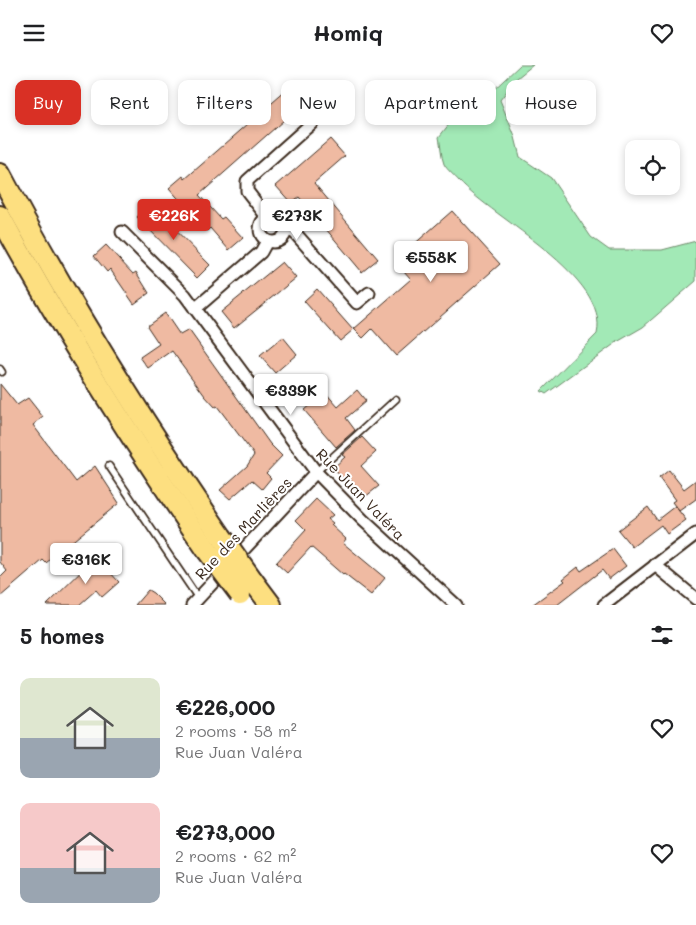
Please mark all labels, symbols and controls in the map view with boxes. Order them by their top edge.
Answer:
text: Homiq [313,18,383,47]
icon: menu [20,19,48,47]
icon: heart [648,19,676,47]
chip: Buy [15,80,81,125]
chip: Rent [91,80,168,125]
chip: Filters [178,80,271,125]
chip: New [281,80,355,125]
chip: Apartment [365,80,496,125]
chip: House [506,80,596,125]
map controls [625,140,680,195]
button: locate [625,140,680,195]
pin: €226K [139,199,209,241]
pin: €273K [262,199,332,241]
text: €226K [148,204,200,225]
text: €273K [272,204,322,225]
pin: €558K [396,241,466,283]
text: €558K [405,246,457,267]
pin: €339K [256,373,326,416]
text: €339K [265,379,317,400]
street label: Rue Juan Valéra [312,444,410,544]
street label: Rue des Marlières [190,472,296,584]
pin: €316K [51,543,121,585]
text: €316K [61,548,111,569]
icon: filters [648,621,676,649]
text: 5 homes [20,622,105,649]
text: €226,000 [175,693,275,720]
icon: home [60,698,120,758]
icon: heart [648,714,676,742]
text: 2 rooms · 58 m² [175,720,297,741]
text: Rue Juan Valéra [175,741,303,762]
text: €273,000 [175,818,275,845]
icon: home [60,823,120,883]
icon: heart [648,839,676,867]
text: 2 rooms · 62 m² [175,845,296,866]
text: Rue Juan Valéra [175,866,303,887]

